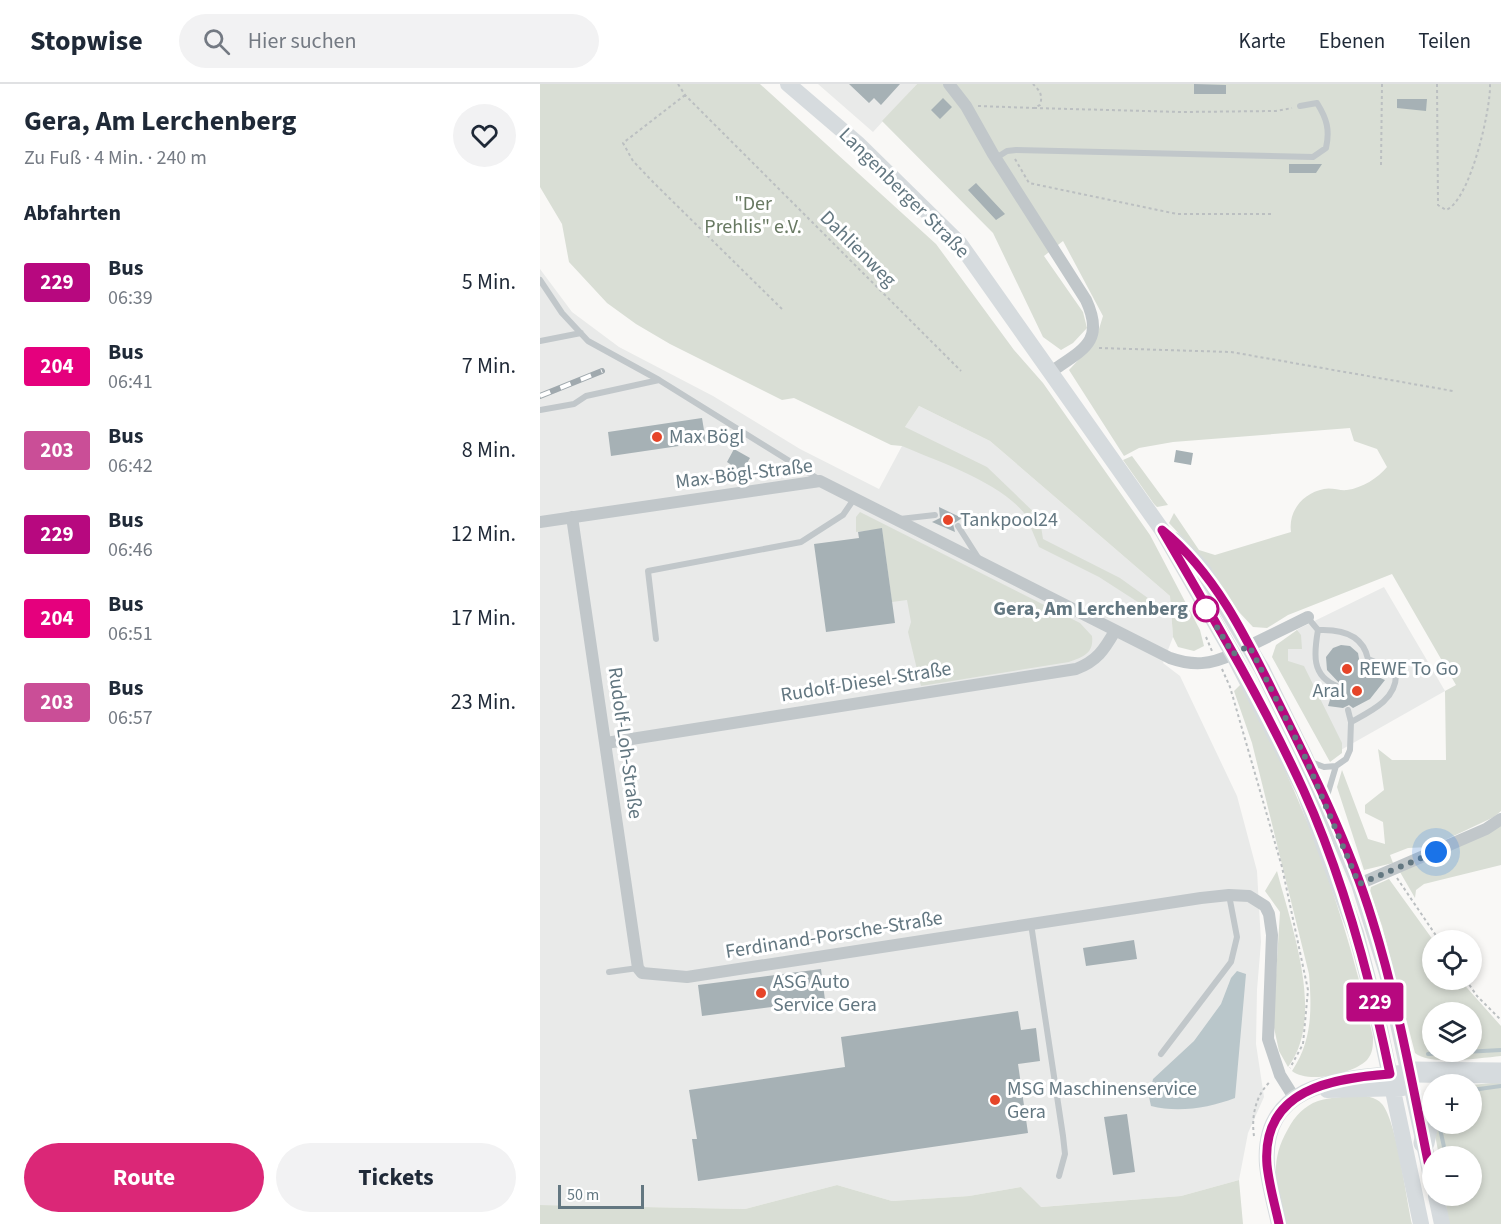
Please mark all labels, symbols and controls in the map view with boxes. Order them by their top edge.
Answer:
search box [179,14,599,68]
text: Stopwise [30,21,143,61]
icon: search [200,25,233,58]
text: Hier suchen [248,25,357,57]
text: Karte [1239,26,1286,56]
text: Ebenen [1319,26,1385,56]
text: Teilen [1418,26,1471,56]
text: Gera, Am Lerchenberg [24,101,297,141]
button: heart [453,104,516,167]
street label: Langenberger Straße [832,121,976,265]
text: Zu Fuß · 4 Min. · 240 m [24,144,207,172]
park label: "Der Prehlis" e.V. [704,190,802,241]
text: Abfahrten [24,197,121,229]
street label: Dahlienweg [813,204,903,294]
text: Bus [108,252,144,284]
text: 5 Min. [462,266,516,298]
text: 229 [40,267,74,297]
text: 06:39 [108,284,153,312]
text: Bus [108,336,144,368]
text: 7 Min. [462,350,516,382]
text: 204 [40,351,74,381]
text: 06:41 [108,368,153,396]
text: Bus [108,420,144,452]
place label: Max Bögl [669,423,744,451]
marker: Max Bögl [650,430,664,444]
text: 8 Min. [462,434,516,466]
text: 203 [40,435,74,465]
text: 06:42 [108,452,153,480]
street label: Max-Bögl-Straße [674,452,814,496]
text: Bus [108,504,144,536]
place label: Tankpool24 [960,506,1058,534]
marker: Tankpool24 [941,513,955,527]
text: 12 Min. [451,518,516,550]
text: 229 [40,519,74,549]
text: 06:46 [108,536,153,564]
text: Bus [108,588,144,620]
place label: Gera, Am Lerchenberg [993,595,1188,623]
marker: Gera, Am Lerchenberg [1193,596,1219,622]
text: 17 Min. [451,602,516,634]
text: 204 [40,603,74,633]
text: 06:51 [108,620,153,648]
street label: Rudolf-Diesel-Straße [779,655,953,709]
place label: REWE To Go [1359,655,1459,683]
marker: REWE To Go [1340,662,1354,676]
street label: Rudolf-Loh-Straße [600,665,650,821]
text: Bus [108,672,144,704]
place label: Aral [1312,677,1345,705]
marker: Aral [1350,684,1364,698]
text: 23 Min. [451,686,516,718]
text: 203 [40,687,74,717]
text: 06:57 [108,704,153,732]
your location [1421,837,1451,867]
street label: Ferdinand-Porsche-Straße [723,904,945,966]
map controls [1422,930,1482,1206]
button: locate [1422,930,1482,990]
place label: ASG Auto Service Gera [773,968,877,1019]
line badge: 229 [1340,982,1410,1022]
marker: ASG Auto Service Gera [754,986,768,1000]
text: 229 [1358,987,1392,1017]
button: layers [1422,1002,1482,1062]
button: + [1422,1074,1482,1134]
place label: MSG Maschinenservice Gera [1007,1075,1197,1126]
marker: MSG Maschinenservice Gera [988,1093,1002,1107]
button: Route [24,1143,264,1212]
button: Tickets [276,1143,516,1212]
button: − [1422,1146,1482,1206]
scale bar [558,1182,644,1210]
text: 50 m [567,1184,599,1206]

